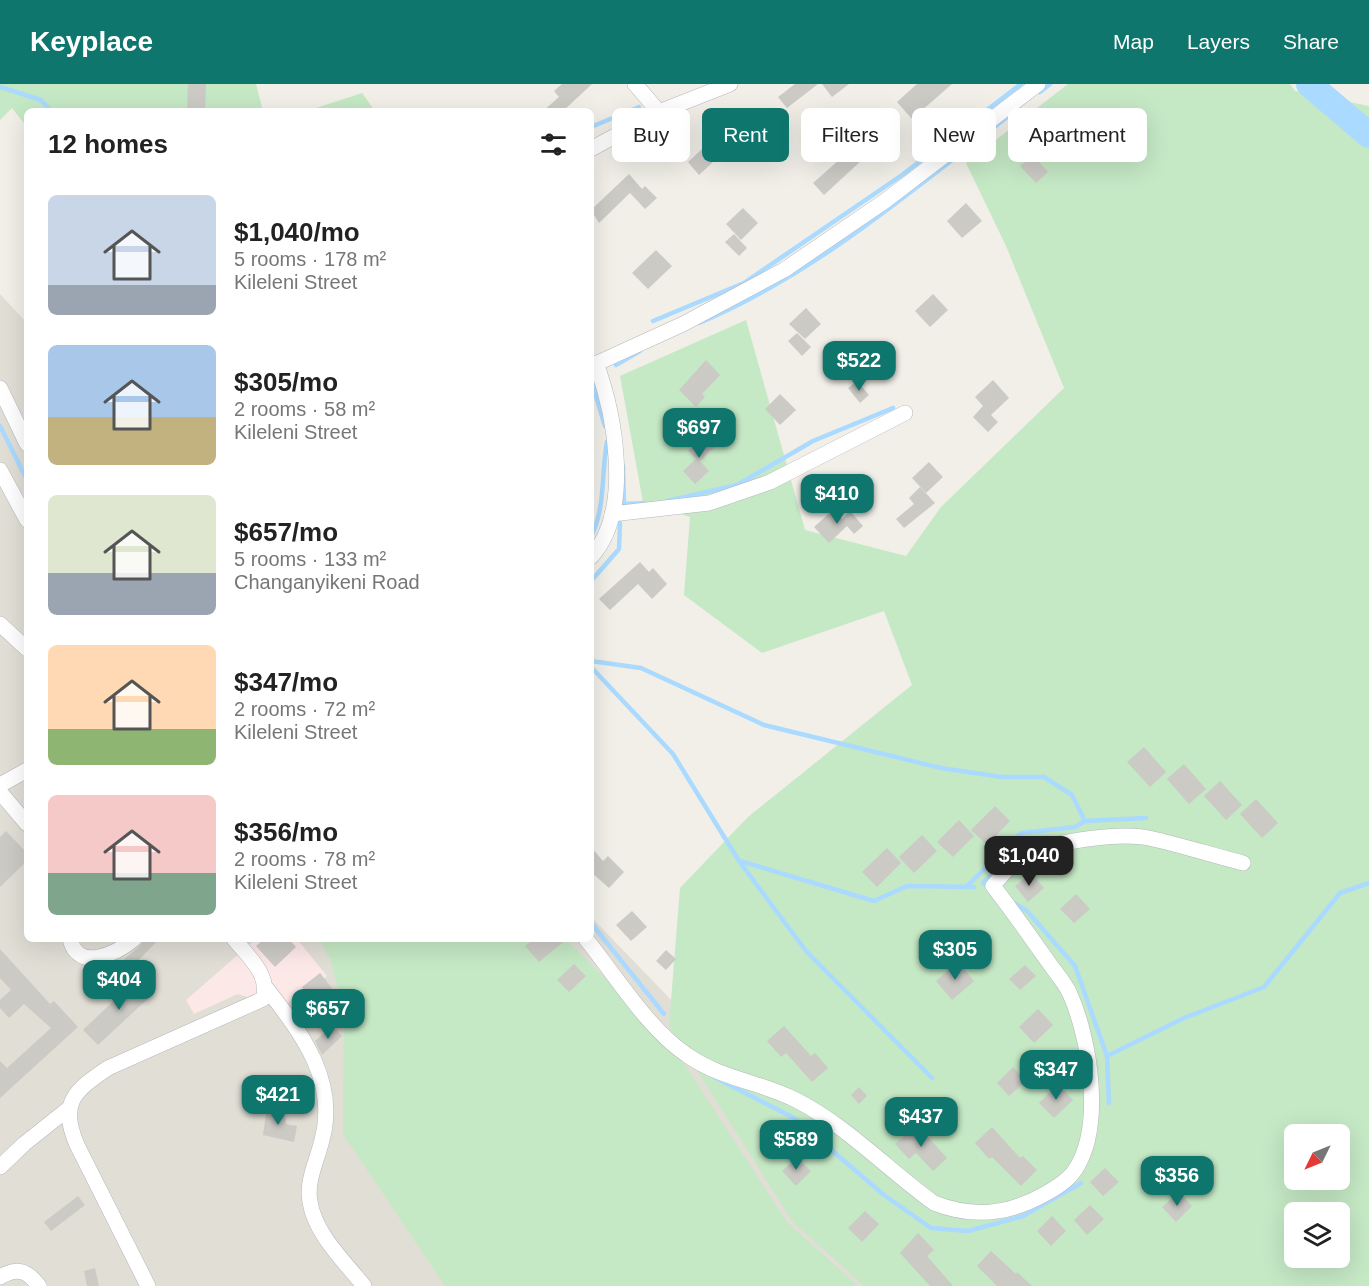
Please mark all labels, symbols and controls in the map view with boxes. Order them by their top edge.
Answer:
text: Keyplace [30,26,153,57]
text: Map [1113,30,1154,53]
text: Layers [1187,30,1250,53]
text: Share [1283,30,1339,53]
chip: Buy [612,108,690,162]
chip: Rent [702,108,789,162]
chip: Filters [801,108,900,162]
chip: New [912,108,996,162]
chip: Apartment [1008,108,1147,162]
icon: filters [537,128,570,161]
text: 12 homes [48,129,168,159]
text: $1,040/mo [234,217,360,247]
icon: home [96,219,168,291]
text: 5 rooms · 178 m² [234,248,386,270]
text: Kileleni Street [234,271,357,293]
pin: $522 [823,341,895,392]
text: $522 [837,349,881,371]
text: $305/mo [234,367,338,397]
icon: home [96,369,168,441]
text: 2 rooms · 58 m² [234,398,375,420]
pin: $697 [663,408,735,459]
text: $697 [677,416,721,438]
text: Kileleni Street [234,421,357,443]
pin: $410 [801,474,873,525]
text: $410 [815,482,859,504]
text: $657/mo [234,517,338,547]
icon: home [96,519,168,591]
text: 5 rooms · 133 m² [234,548,386,570]
text: Changanyikeni Road [234,571,420,593]
text: $347/mo [234,667,338,697]
icon: home [96,669,168,741]
text: 2 rooms · 72 m² [234,698,375,720]
text: Kileleni Street [234,721,357,743]
text: $356/mo [234,817,338,847]
icon: home [96,819,168,891]
pin: $1,040 [980,836,1078,887]
text: $1,040 [998,844,1060,866]
text: 2 rooms · 78 m² [234,848,375,870]
text: Kileleni Street [234,871,357,893]
pin: $305 [919,930,991,981]
text: $305 [933,938,977,960]
pin: $404 [83,960,155,1011]
text: $404 [97,968,141,990]
pin: $657 [292,989,364,1040]
text: $657 [306,997,350,1019]
pin: $347 [1020,1050,1092,1101]
text: $347 [1034,1058,1078,1080]
pin: $421 [242,1075,314,1126]
text: $421 [256,1083,300,1105]
pin: $437 [885,1097,957,1148]
text: $437 [899,1105,943,1127]
pin: $589 [760,1120,832,1171]
north arrow [1284,1124,1350,1190]
map controls [1284,1124,1350,1268]
text: $589 [774,1128,818,1150]
pin: $356 [1141,1156,1213,1207]
text: $356 [1155,1164,1199,1186]
button: layers [1284,1202,1350,1268]

